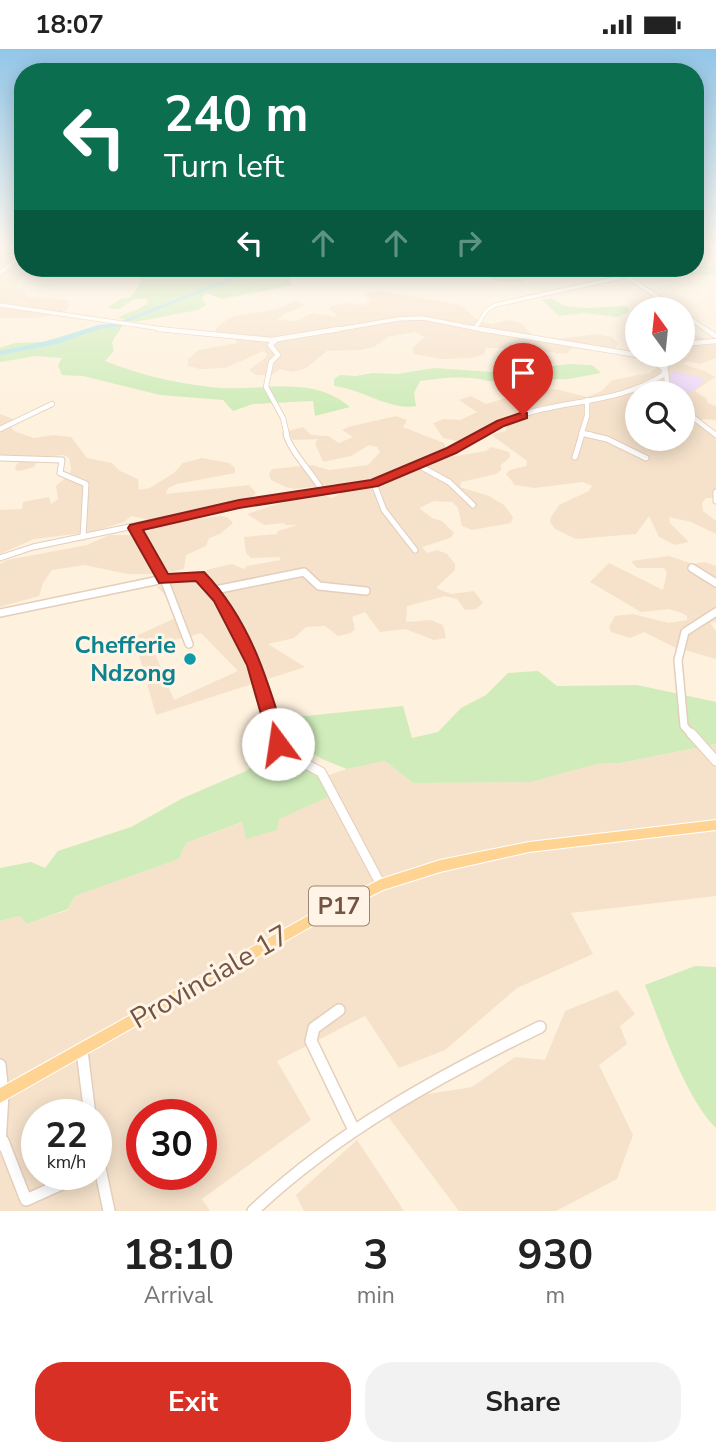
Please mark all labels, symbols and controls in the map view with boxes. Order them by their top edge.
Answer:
text: 18:07 [35,7,104,42]
text: 240 m [164,81,308,148]
icon: left [49,91,140,182]
text: Turn left [164,145,284,188]
icon: left [231,224,269,262]
icon: ahead [304,224,342,262]
icon: ahead [377,224,415,262]
icon: right [450,224,488,262]
north arrow [625,297,695,367]
map controls [625,297,695,451]
pin [493,343,553,415]
icon: arrive [504,354,542,392]
button: search [625,381,695,451]
place label: Chefferie Ndzong [75,629,176,689]
marker: Chefferie Ndzong [182,651,198,667]
position arrow [241,707,315,781]
road number: P17 [309,887,369,925]
street label: Provinciale 17 [124,916,296,1038]
speed limit sign: 30 [126,1099,217,1190]
text: 22 [45,1112,88,1159]
text: km/h [47,1150,86,1174]
text: 18:10 [123,1227,234,1284]
text: 3 [363,1227,388,1284]
text: 930 [518,1227,593,1284]
text: Arrival [144,1280,213,1311]
text: min [357,1280,395,1311]
text: m [546,1280,565,1311]
button: Exit [35,1362,351,1442]
button: Share [365,1362,681,1442]

